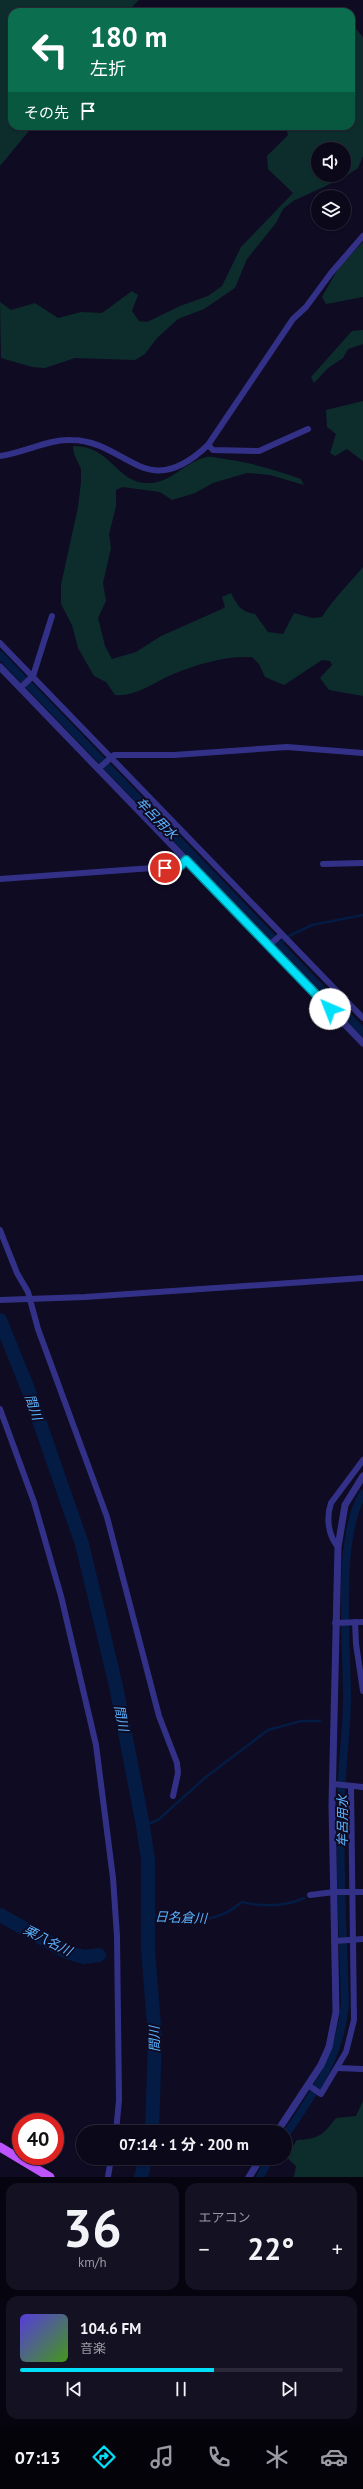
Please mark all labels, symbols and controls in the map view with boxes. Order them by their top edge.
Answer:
text: 180 m [90,18,167,55]
icon: left [24,24,76,76]
text: 左折 [90,57,126,80]
icon: arrive [77,100,99,122]
text: その先 [24,103,69,122]
map controls [311,142,351,230]
button: sound [311,142,351,182]
button: layers [311,190,351,230]
water label: 牟呂用水 [132,794,182,844]
pin [148,851,182,885]
icon: arrive [154,857,176,879]
position arrow [309,988,351,1030]
water label: 間川 [21,1392,46,1424]
water label: 間川 [111,1704,133,1734]
water label: 牟呂用水 [334,1793,351,1847]
water label: 日名倉川 [155,1908,209,1927]
water label: 栗八名川 [21,1921,77,1961]
water label: 間川 [146,2024,163,2052]
speed limit sign: 40 [12,2113,64,2165]
text: 07:14 · 1 分 · 200 m [119,2135,249,2154]
text: 36 [63,2194,122,2261]
text: エアコン [199,2209,251,2226]
text: 22° [247,2229,294,2268]
text: − [199,2235,210,2263]
text: + [332,2235,343,2263]
text: km/h [78,2254,107,2271]
text: 104.6 FM [80,2319,141,2338]
text: 音楽 [80,2340,106,2357]
icon: previous [63,2378,85,2400]
icon: pause [170,2378,192,2400]
icon: next [278,2378,300,2400]
icon: directions [90,2443,118,2471]
icon: music [148,2443,176,2471]
icon: phone [205,2443,233,2471]
icon: climate [263,2443,291,2471]
icon: car [320,2443,348,2471]
text: 07:13 [15,2446,60,2469]

